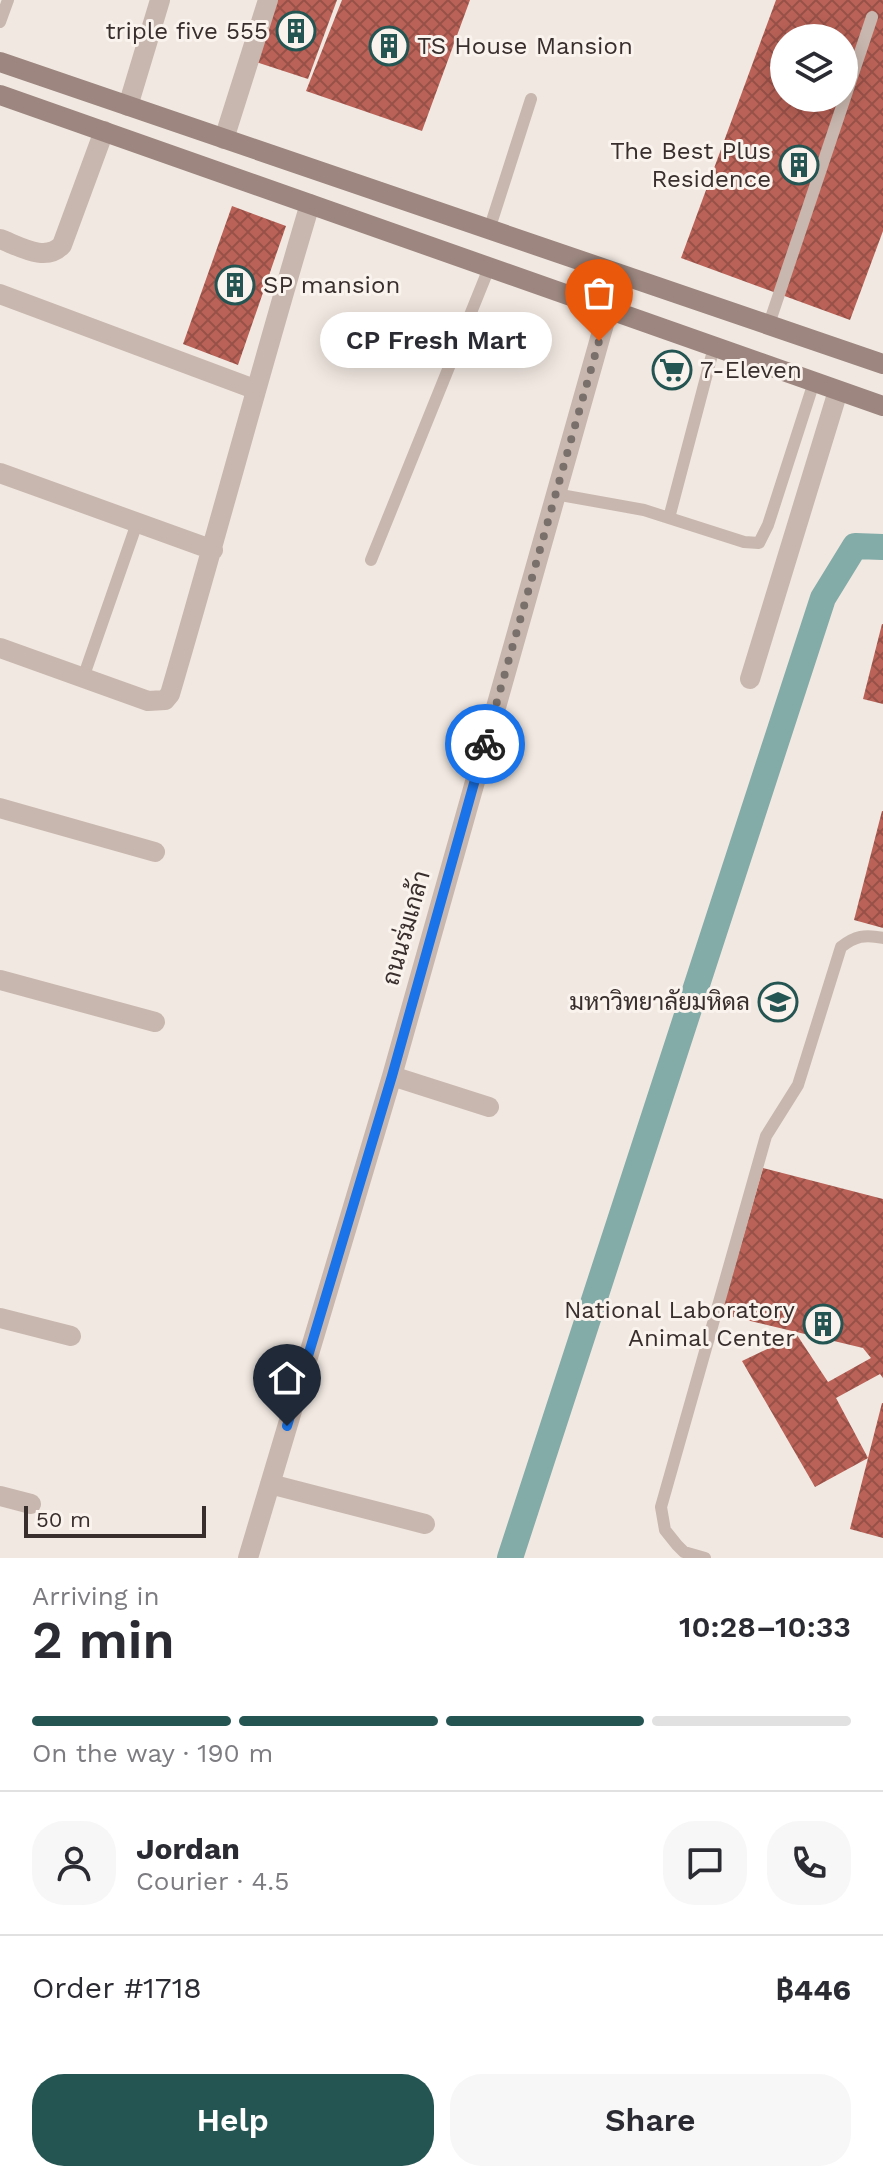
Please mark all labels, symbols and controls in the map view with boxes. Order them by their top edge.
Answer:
building icon: triple five 555 [275,10,317,52]
place label: triple five 555 [106,17,268,45]
map controls [770,24,858,112]
button: layers [770,24,858,112]
building icon: TS House Mansion [368,25,410,67]
place label: TS House Mansion [417,32,633,60]
place label: The Best Plus Residence [610,137,771,193]
building icon: The Best Plus Residence [778,144,820,186]
pin [565,259,633,341]
building icon: SP mansion [214,264,256,306]
place label: SP mansion [263,271,400,299]
icon: bag [577,271,621,315]
callout: CP Fresh Mart [319,313,551,369]
text: CP Fresh Mart [346,325,526,355]
supermarket icon: 7-Eleven [651,349,693,391]
place label: 7-Eleven [700,356,802,384]
courier [445,704,525,784]
icon: bike [463,722,507,766]
street label: ถนนร่มเกล้า [375,867,436,988]
school or university icon: มหาวิทยาลัยมหิดล [757,981,799,1023]
place label: มหาวิทยาลัยมหิดล [569,988,750,1016]
place label: National Laboratory Animal Center [564,1296,796,1352]
building icon: National Laboratory Animal Center [802,1303,844,1345]
pin [253,1344,321,1426]
icon: home [265,1356,309,1400]
scale bar [24,1502,206,1538]
text: 50 m [36,1507,91,1532]
text: Arriving in [32,1581,160,1611]
text: 10:28–10:33 [679,1609,851,1644]
text: 2 min [32,1610,175,1671]
text: On the way · 190 m [32,1738,273,1768]
button: person [32,1821,116,1905]
button: chat [663,1821,747,1905]
button: phone [767,1821,851,1905]
text: Jordan [136,1831,240,1866]
text: Courier · 4.5 [136,1866,289,1896]
text: Order #1718 [32,1970,202,2005]
text: ฿446 [776,1972,851,2007]
button: Help [32,2074,434,2166]
button: Share [450,2074,851,2166]

